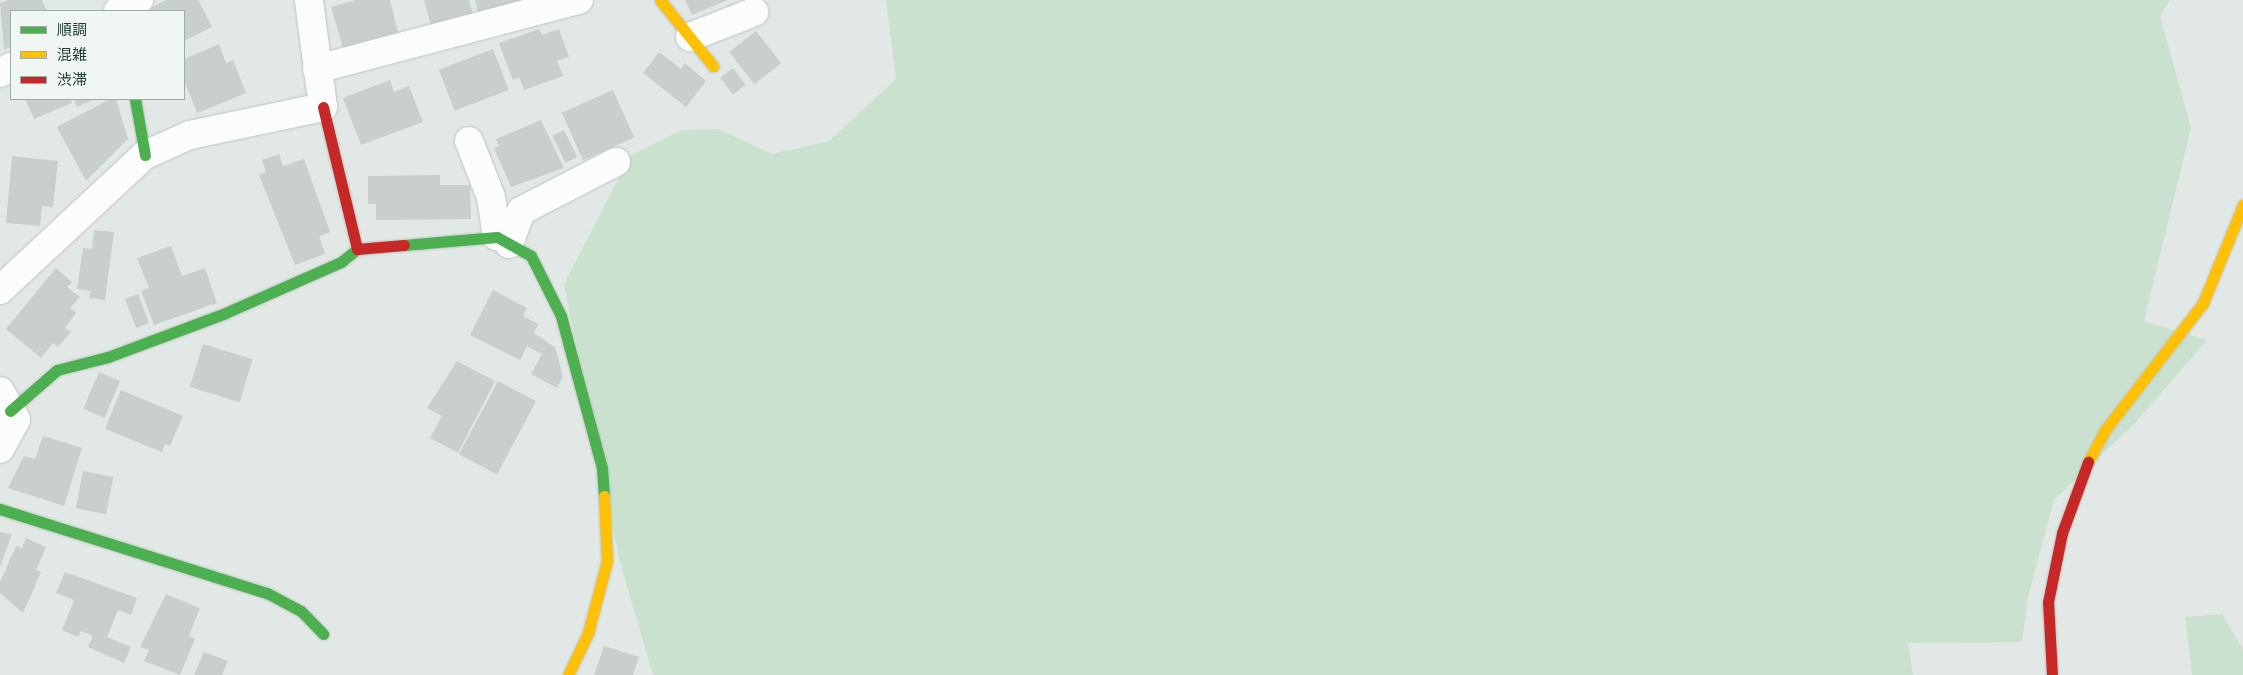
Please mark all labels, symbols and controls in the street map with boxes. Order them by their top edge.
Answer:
legend [10,10,185,100]
text: 順調 [57,22,87,41]
text: 混雑 [57,47,87,66]
text: 渋滞 [57,72,87,91]

